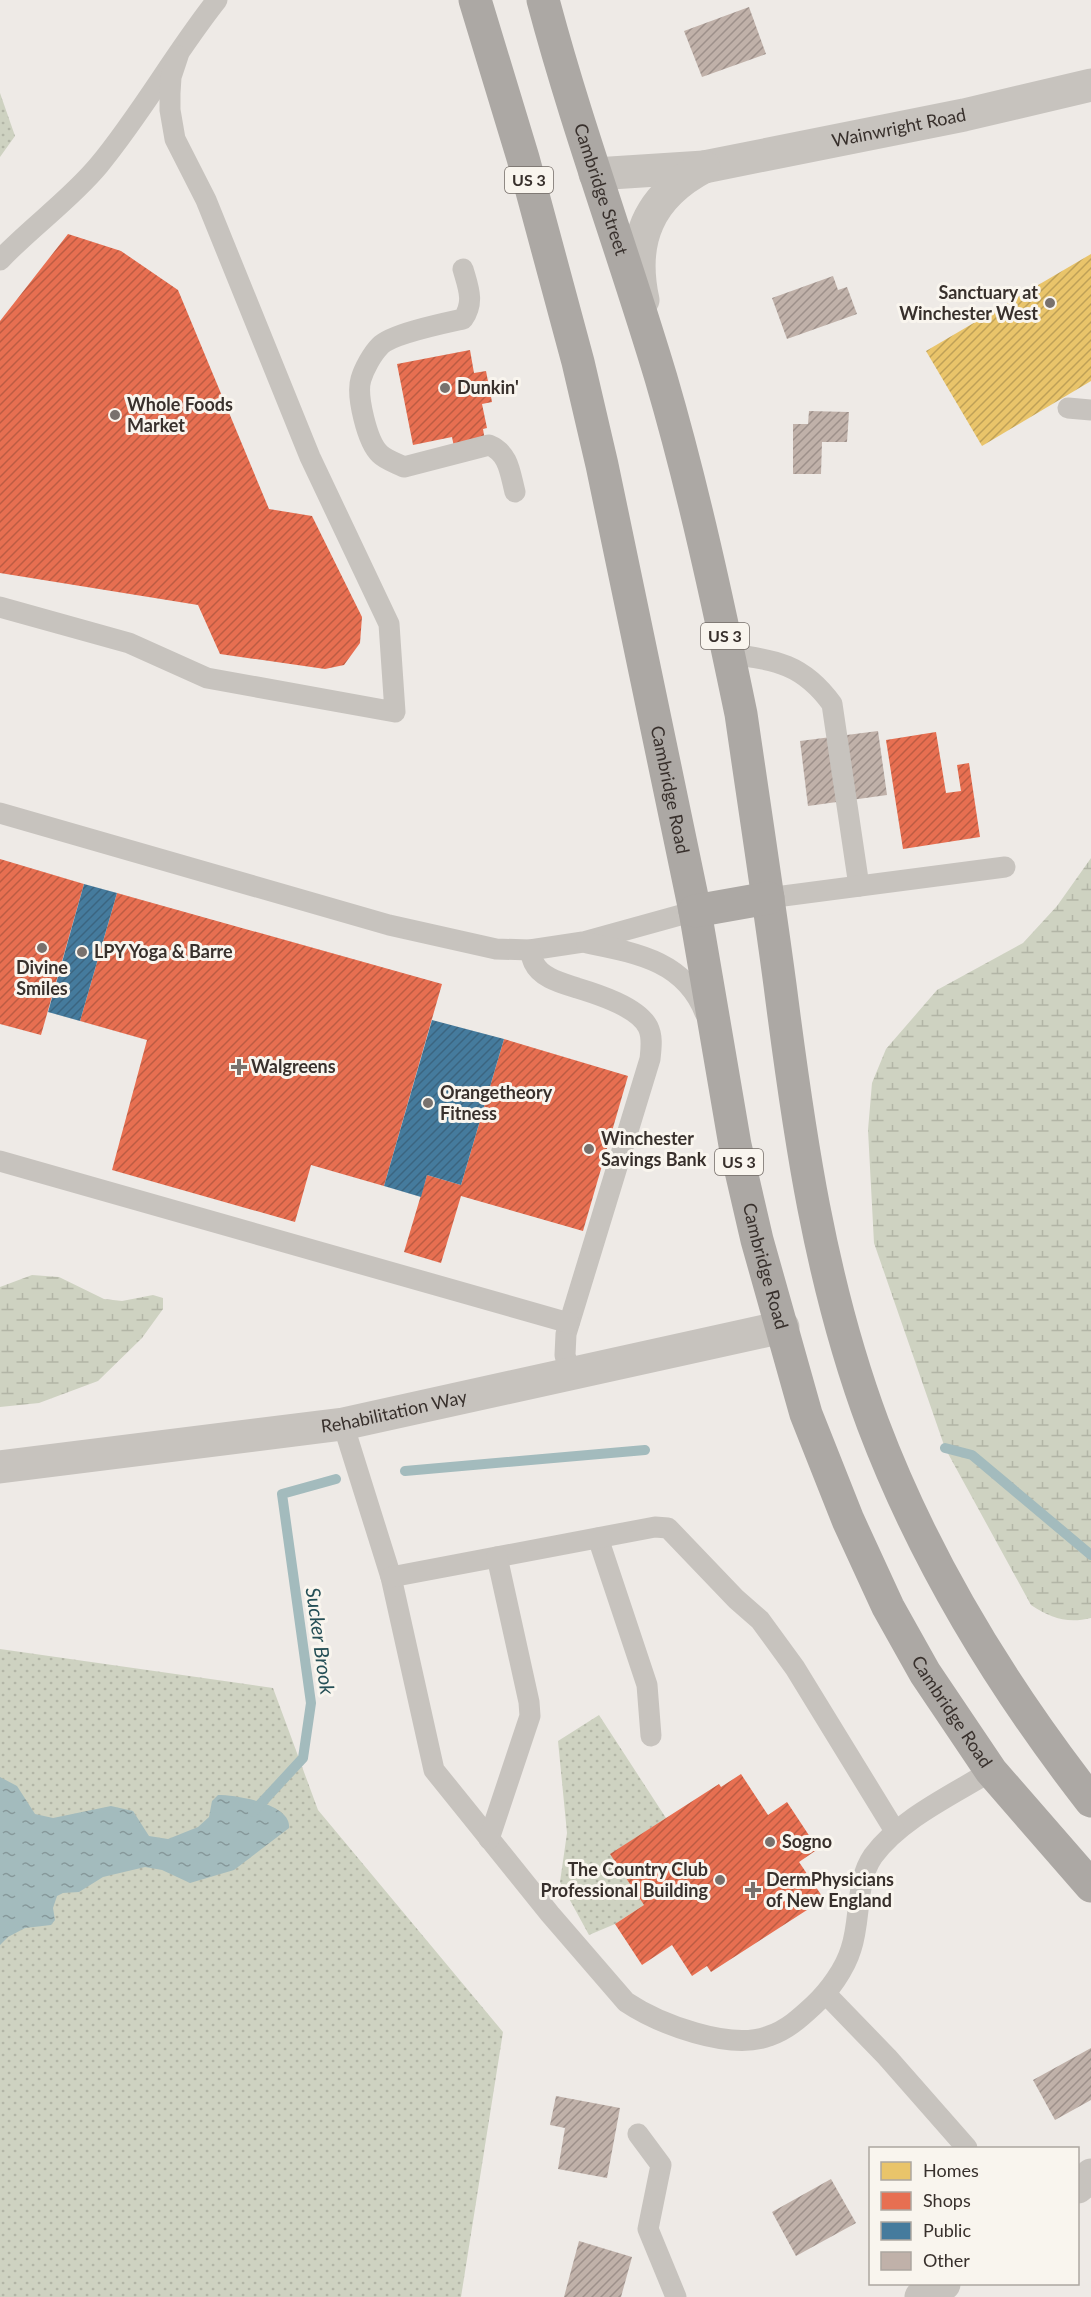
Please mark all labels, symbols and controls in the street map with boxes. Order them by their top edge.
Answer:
street label: Wainwright Road [830,103,968,151]
street label: Cambridge Street [570,120,634,258]
road number: US 3 [505,167,553,193]
place label: Sanctuary at Winchester West [899,281,1038,324]
marker: Sanctuary at Winchester West [1043,296,1057,310]
place label: Dunkin' [457,376,519,398]
marker: Dunkin' [438,381,452,395]
place label: Whole Foods Market [127,393,233,436]
marker: Whole Foods Market [108,408,122,422]
road number: US 3 [701,623,749,649]
street label: Cambridge Road [647,724,695,856]
place label: LPY Yoga & Barre [94,940,233,962]
marker: Divine Smiles [35,941,49,955]
marker: LPY Yoga & Barre [75,945,89,959]
place label: Divine Smiles [16,956,68,999]
place label: Walgreens [251,1055,336,1077]
marker: Walgreens [232,1060,246,1074]
place label: Orangetheory Fitness [440,1081,553,1124]
marker: Orangetheory Fitness [421,1096,435,1110]
place label: Winchester Savings Bank [601,1127,707,1170]
marker: Winchester Savings Bank [582,1142,596,1156]
road number: US 3 [715,1149,763,1175]
street label: Cambridge Road [739,1200,794,1332]
street label: Rehabilitation Way [320,1385,470,1437]
water label: Sucker Brook [302,1586,340,1696]
street label: Cambridge Road [907,1651,998,1772]
place label: Sogno [782,1830,832,1852]
marker: Sogno [763,1835,777,1849]
place label: The Country Club Professional Building [540,1858,708,1901]
place label: DermPhysicians of New England [766,1868,894,1911]
marker: The Country Club Professional Building [713,1873,727,1887]
marker: DermPhysicians of New England [744,1881,762,1899]
legend [869,2147,1079,2285]
text: Homes [923,2159,979,2181]
text: Shops [923,2189,971,2211]
text: Public [923,2219,971,2241]
text: Other [923,2249,970,2271]

